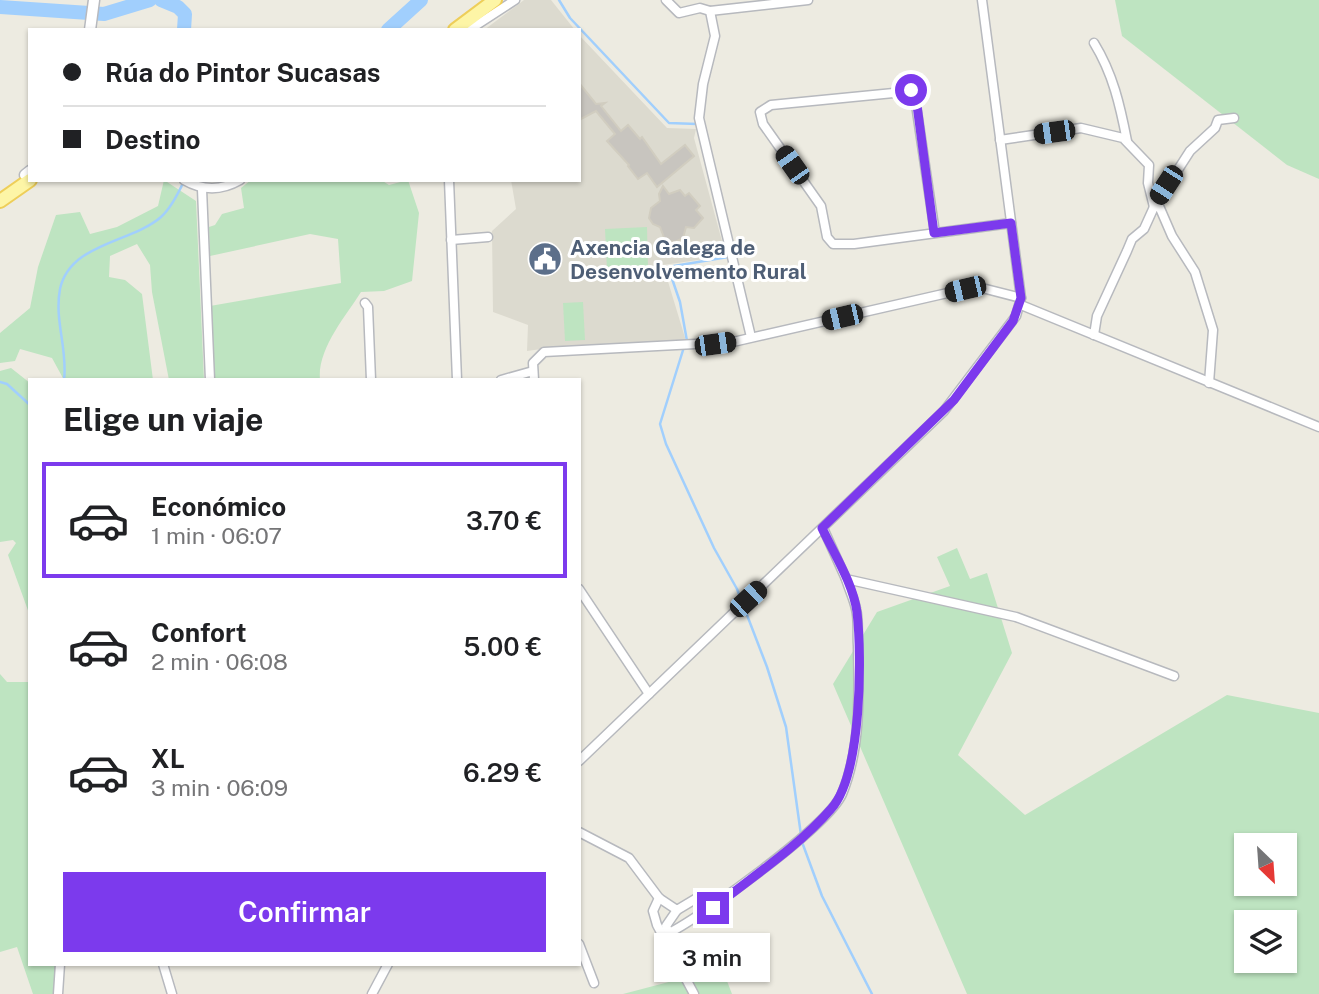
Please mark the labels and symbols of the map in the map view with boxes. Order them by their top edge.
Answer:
route start [895,74,927,106]
car [1032,119,1077,145]
car [772,142,813,188]
car [1146,162,1187,208]
place label: Axencia Galega de Desenvolvemento Rural [570,235,807,284]
public building icon: Axencia Galega de Desenvolvemento Rural [526,240,564,278]
car [943,274,988,304]
car [820,302,865,332]
car [693,331,738,357]
car [726,577,771,621]
north arrow [1234,833,1297,896]
route end [697,892,729,924]
callout: 3 min [655,932,771,982]

